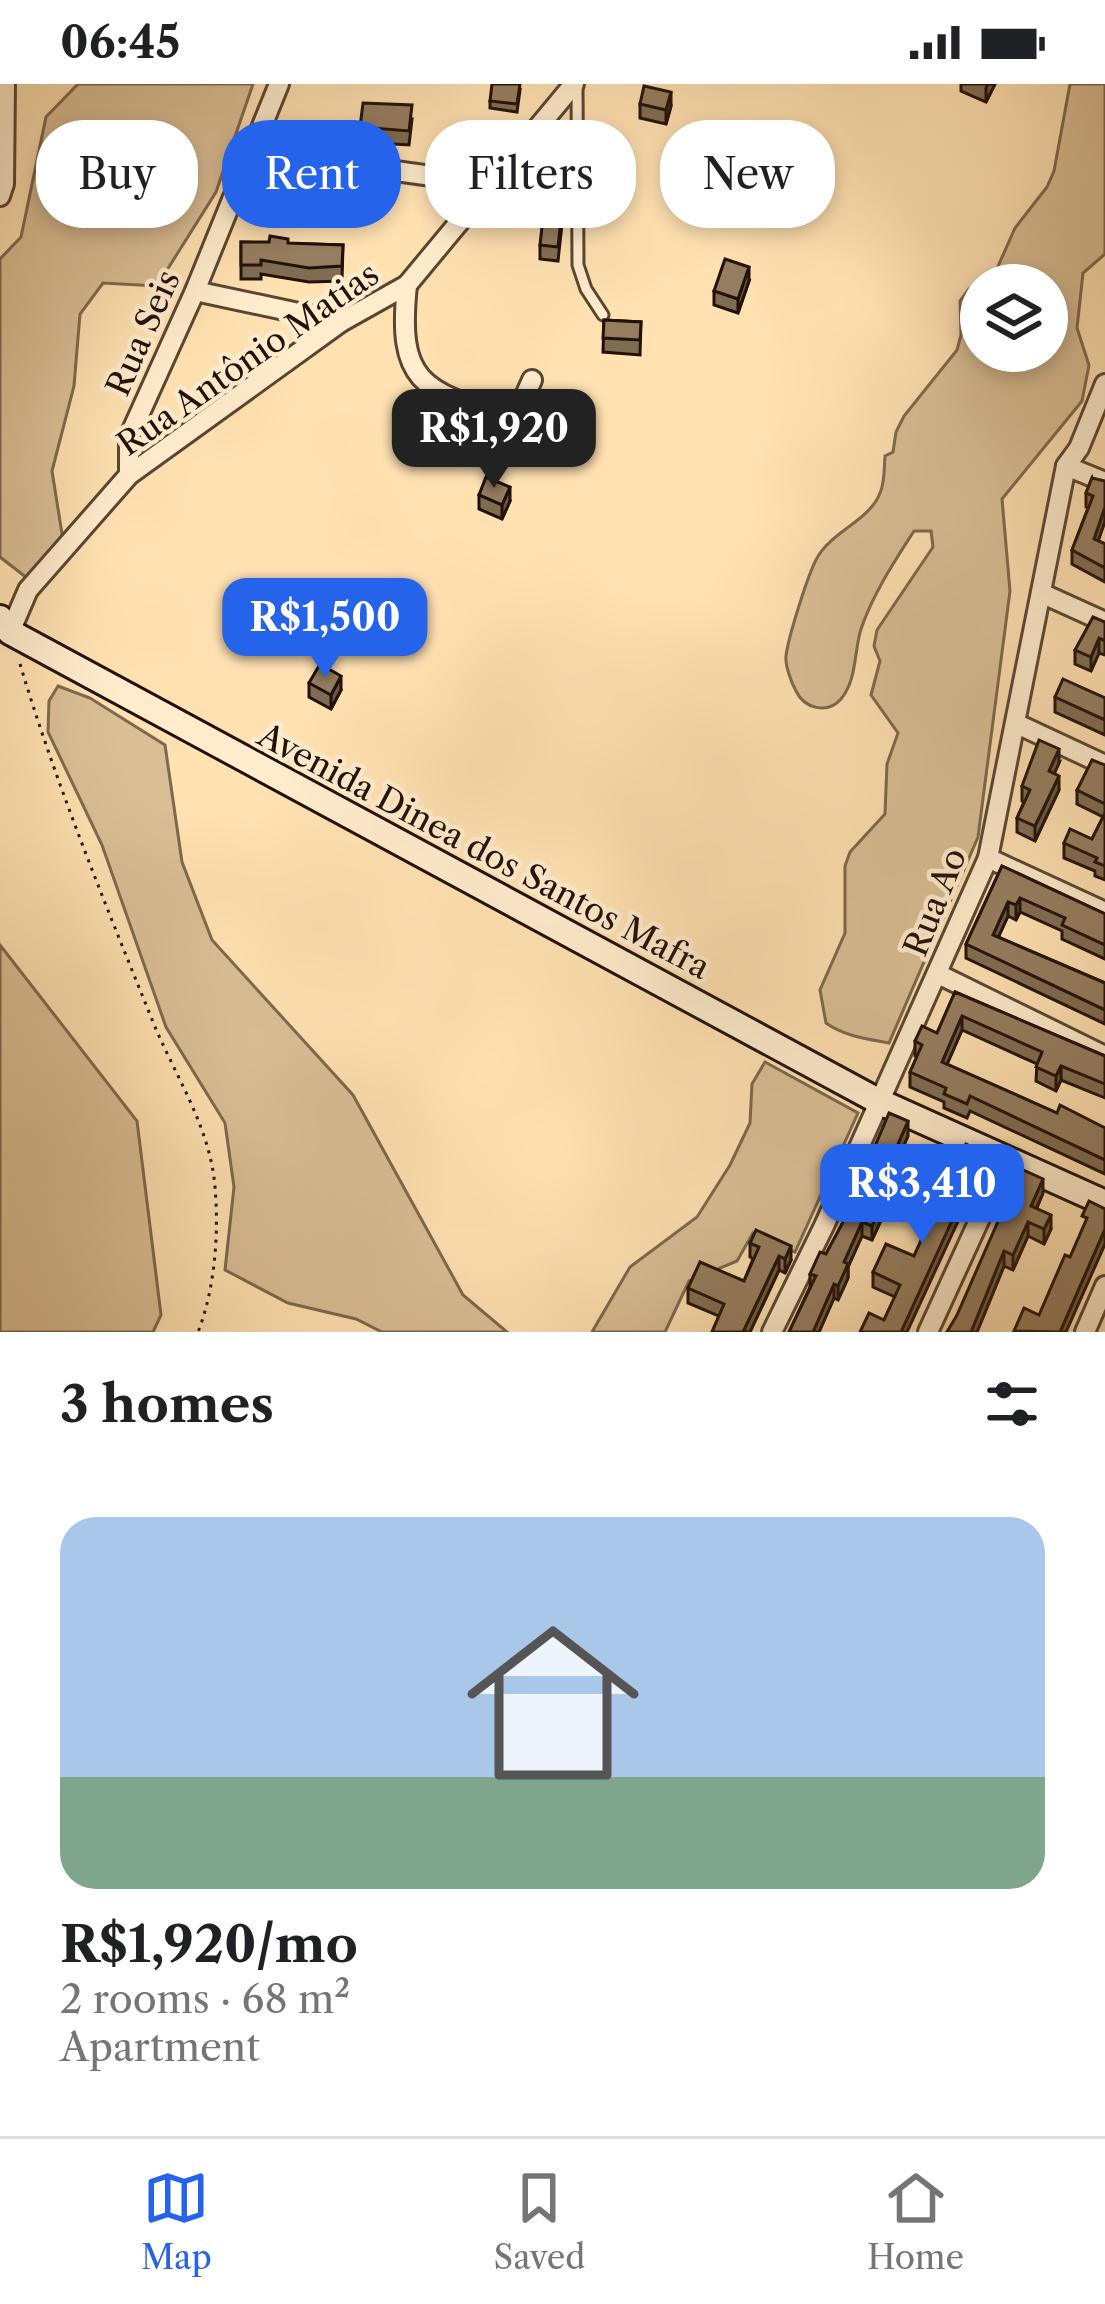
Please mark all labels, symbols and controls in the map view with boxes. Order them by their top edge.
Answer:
text: 06:45 [60,14,180,70]
chip: Buy [36,120,198,228]
chip: Rent [222,120,401,228]
chip: Filters [425,120,636,228]
chip: New [660,120,835,228]
street label: Rua Antônio Matias [109,253,387,465]
street label: Rua Seis [97,264,189,402]
map controls [960,264,1068,372]
button: layers [960,264,1068,372]
pin: R$1,920 [383,389,605,491]
text: R$1,920 [419,404,569,452]
pin: R$1,500 [214,578,436,680]
text: R$1,500 [249,593,401,641]
street label: Avenida Dinea dos Santos Mafra [250,714,717,988]
street label: Rua Ao [895,842,975,962]
pin: R$3,410 [811,1144,1033,1246]
text: R$3,410 [847,1159,997,1207]
icon: filters [979,1371,1045,1437]
text: 3 homes [60,1373,274,1435]
icon: home [445,1595,661,1811]
text: R$1,920/mo [60,1913,358,1975]
text: 2 rooms · 68 m² [60,1975,350,2023]
text: Apartment [60,2023,260,2071]
tab: Map [141,2165,212,2278]
tab: Saved [494,2165,585,2278]
tab: Home [867,2165,964,2278]

